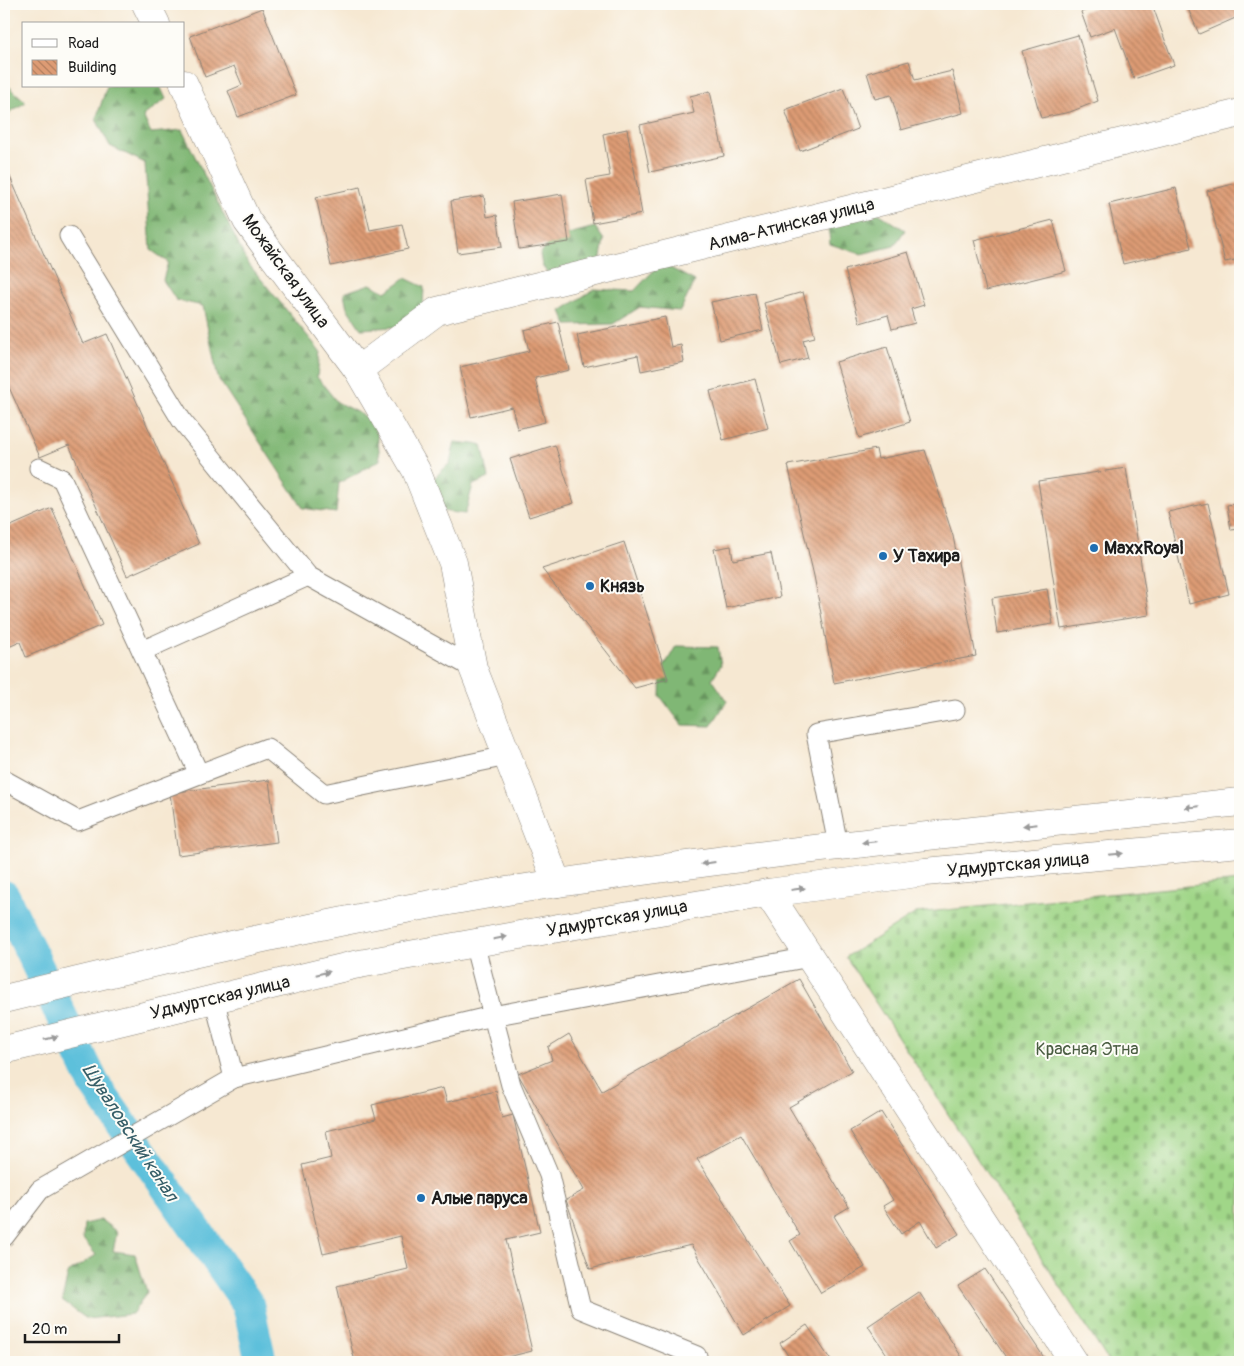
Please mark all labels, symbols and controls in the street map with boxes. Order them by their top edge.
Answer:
legend [22,22,185,88]
text: Road [68,34,99,53]
text: Building [68,58,116,77]
street label: Алма-Атинская улица [706,193,877,256]
street label: Можайская улица [237,210,335,333]
place label: MaxxRoyal [1104,537,1184,560]
marker: MaxxRoyal [1088,542,1100,554]
place label: У Тахира [893,545,961,568]
marker: У Тахира [877,550,889,562]
place label: Князь [600,575,645,598]
marker: Князь [584,580,596,592]
one-way arrow [1183,803,1199,811]
one-way arrow [1022,821,1038,829]
one-way arrow [860,838,876,846]
street label: Удмуртская улица [946,847,1090,882]
one-way arrow [1108,850,1124,858]
one-way arrow [699,859,715,867]
one-way arrow [790,885,806,893]
street label: Удмуртская улица [545,895,689,942]
one-way arrow [492,934,508,942]
one-way arrow [315,969,331,977]
street label: Удмуртская улица [148,970,292,1025]
one-way arrow [44,1034,59,1042]
park label: Красная Этна [1035,1038,1139,1061]
water label: Шуваловский канал [77,1059,185,1208]
place label: Алые паруса [431,1187,528,1210]
marker: Алые паруса [415,1192,427,1204]
scale bar [25,1311,119,1343]
text: 20 m [32,1320,67,1339]

